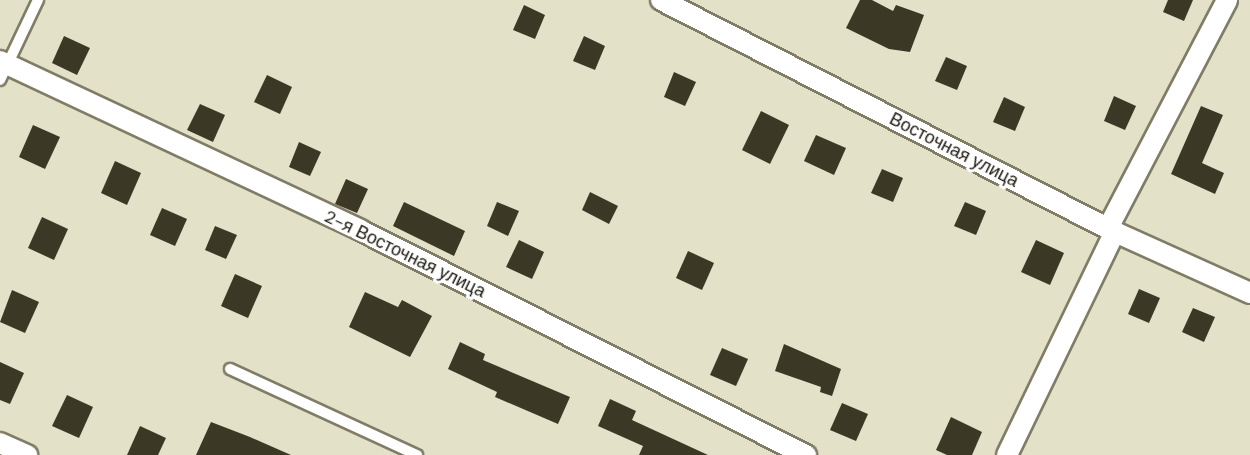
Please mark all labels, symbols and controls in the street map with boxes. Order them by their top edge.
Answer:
street label: Восточная улица [886,108,1022,192]
street label: 2-я Восточная улица [321,206,489,302]

